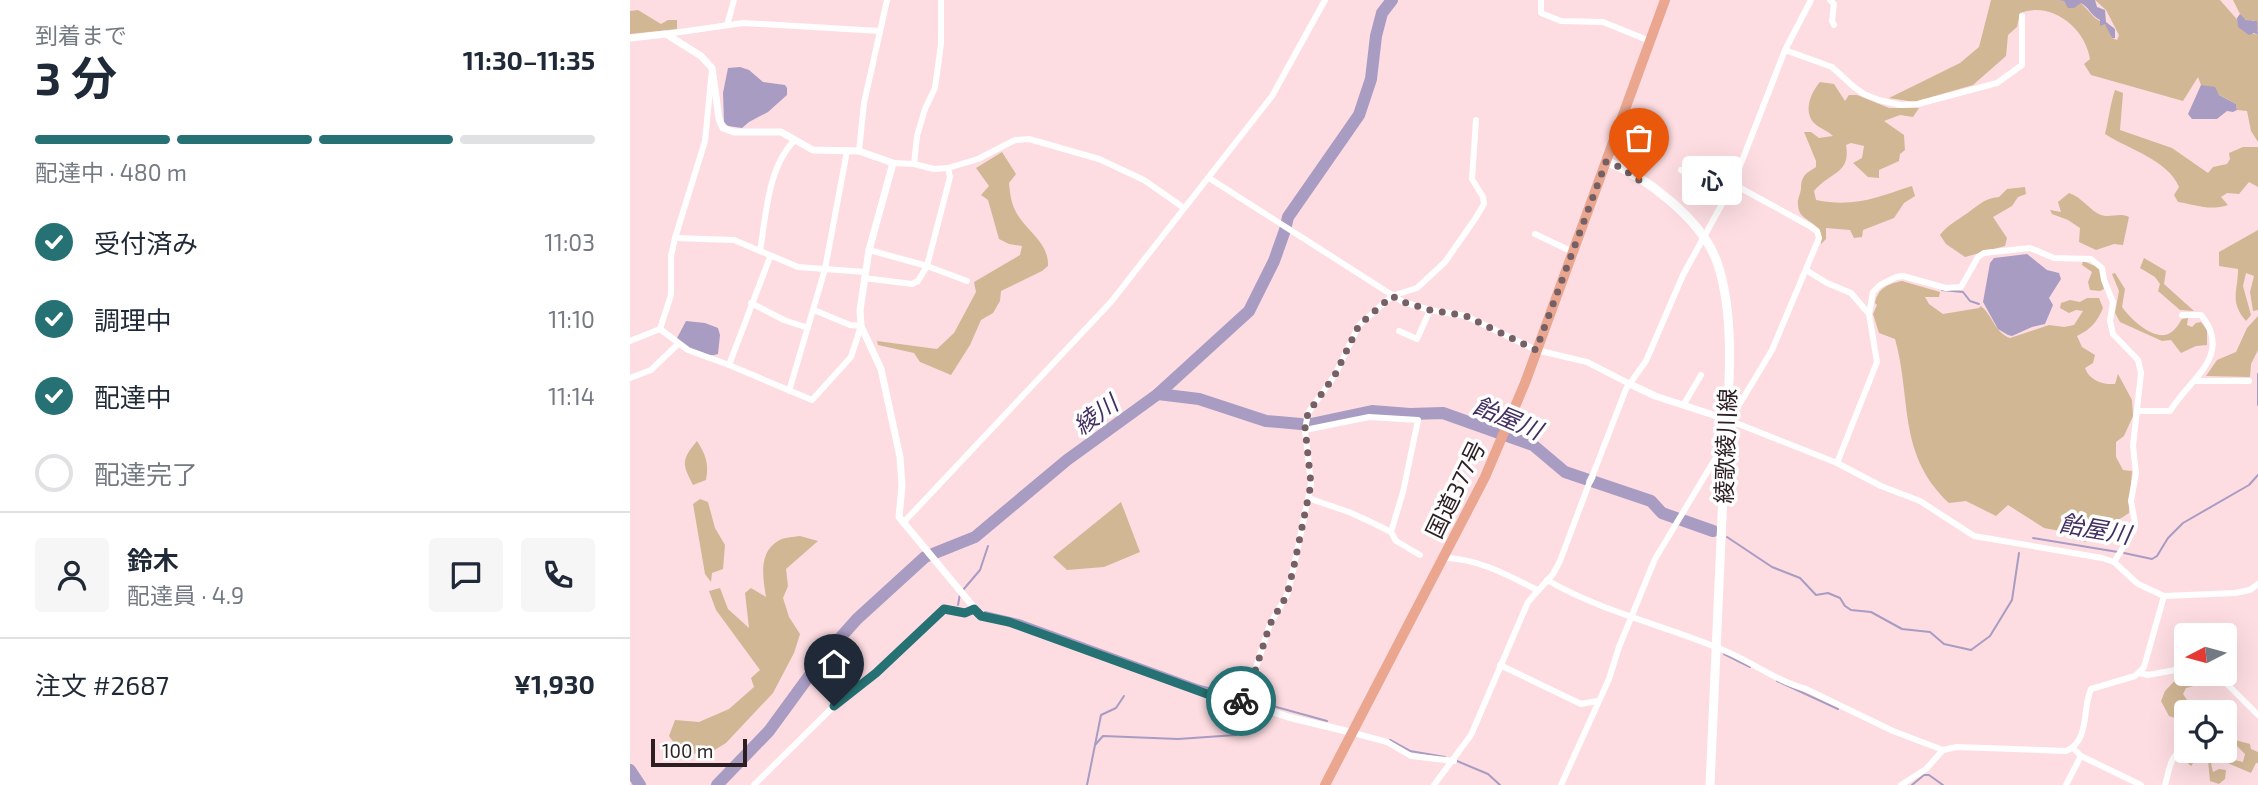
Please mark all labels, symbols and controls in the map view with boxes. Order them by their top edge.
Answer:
text: 到着まで [35,21,127,49]
text: 11:30–11:35 [463,44,595,75]
text: 3 分 [35,49,117,104]
pin [1609,108,1669,180]
icon: bag [1620,119,1658,157]
callout: 心 [1681,156,1740,204]
text: 配達中 · 480 m [35,158,187,186]
text: 心 [1701,166,1724,194]
icon: check [35,223,73,261]
text: 受付済み [94,227,198,258]
text: 11:03 [545,228,595,256]
icon: check [35,300,73,338]
text: 調理中 [94,304,172,335]
text: 11:10 [548,305,595,333]
icon: check [35,377,73,415]
text: 配達中 [94,381,172,412]
text: 11:14 [548,382,595,410]
water label: 綾川 [1067,386,1125,440]
street label: 綾歌綾川線 [1709,388,1741,504]
water label: 飴屋川 [1469,390,1550,446]
street label: 国道377号 [1419,436,1491,542]
text: 配達完了 [94,458,198,489]
water label: 飴屋川 [2057,507,2136,549]
button: person [35,538,109,612]
button: chat [429,538,503,612]
button: phone [521,538,595,612]
text: 鈴木 [127,544,179,575]
text: 配達員 · 4.9 [127,581,244,609]
north arrow [2174,623,2236,686]
map controls [2174,623,2237,763]
pin [804,634,864,706]
icon: home [815,645,853,683]
courier [1206,666,1276,736]
text: ¥1,930 [514,668,595,699]
text: 注文 #2687 [35,669,169,700]
icon: bike [1222,682,1260,720]
button: locate [2174,700,2237,763]
scale bar [651,736,747,768]
text: 100 m [662,739,713,762]

